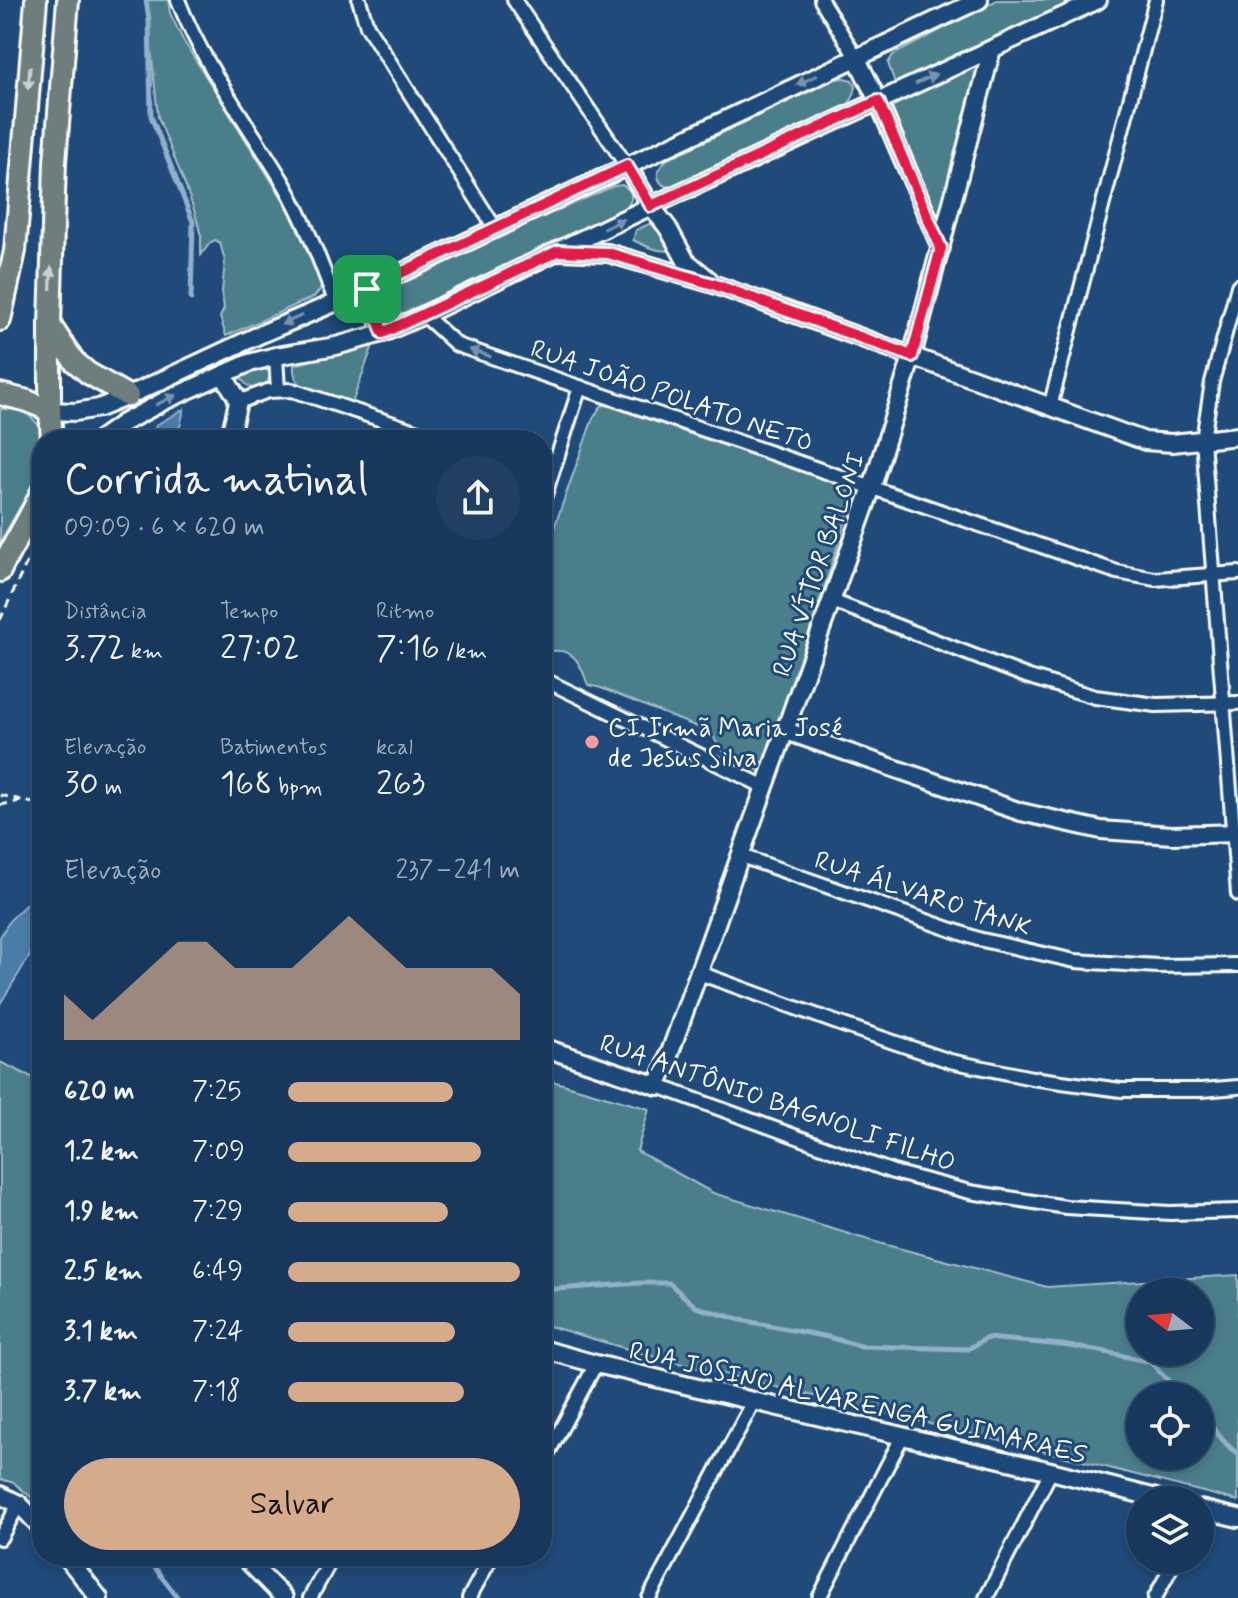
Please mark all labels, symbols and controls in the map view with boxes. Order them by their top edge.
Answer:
one-way arrow [23,66,36,91]
one-way arrow [914,72,938,85]
one-way arrow [795,73,818,87]
one-way arrow [603,217,626,230]
pin [333,255,401,323]
one-way arrow [45,265,58,290]
icon: arrive [345,267,389,311]
one-way arrow [280,313,304,327]
street label: RUA JOÃO POLATO NETO [526,333,817,461]
one-way arrow [468,347,492,359]
one-way arrow [155,393,178,407]
street label: RUA VÍTOR BALONI [765,448,874,681]
text: Corrida matinal [64,452,368,510]
button: share [436,456,520,540]
text: 09:09 · 6 × 620 m [64,511,265,545]
text: Distância [64,598,147,626]
text: Tempo [220,598,278,626]
text: Ritmo [376,598,434,626]
text: 3.72 [64,626,125,671]
text: 27:02 [220,626,300,671]
text: 7:16 [376,626,440,671]
text: km [125,638,163,666]
text: /km [440,638,487,666]
place label: CI Irmã Maria José de Jesus Silva [608,712,842,776]
marker: CI Irmã Maria José de Jesus Silva [583,733,601,751]
text: Elevação [64,734,146,762]
text: Batimentos [220,734,327,762]
text: kcal [376,734,413,762]
text: 30 [64,762,99,807]
text: 168 [220,762,272,807]
text: 263 [376,762,425,807]
text: m [99,774,122,802]
text: bpm [272,774,323,802]
street label: RUA ÁLVARO TANK [810,843,1035,946]
text: Elevação [64,854,161,888]
text: 237–241 m [395,854,520,888]
street label: RUA ANTÔNIO BAGNOLI FILHO [595,1027,960,1181]
text: 620 m [64,1075,134,1109]
text: 7:25 [192,1075,241,1109]
text: 1.2 km [64,1135,139,1169]
text: 7:09 [192,1135,245,1169]
text: 1.9 km [64,1195,139,1229]
text: 7:29 [192,1195,243,1229]
text: 2.5 km [64,1255,143,1289]
text: 6:49 [192,1255,243,1289]
north arrow [1126,1278,1214,1366]
map controls [1126,1278,1214,1574]
text: 3.1 km [64,1315,138,1349]
text: 7:24 [192,1315,243,1349]
street label: RUA JOSINO ALVARENGA GUIMARAES [625,1335,1090,1473]
text: 3.7 km [64,1375,142,1409]
text: 7:18 [192,1375,241,1409]
button: locate [1126,1382,1214,1470]
button: Salvar [64,1458,520,1550]
button: layers [1126,1486,1214,1574]

